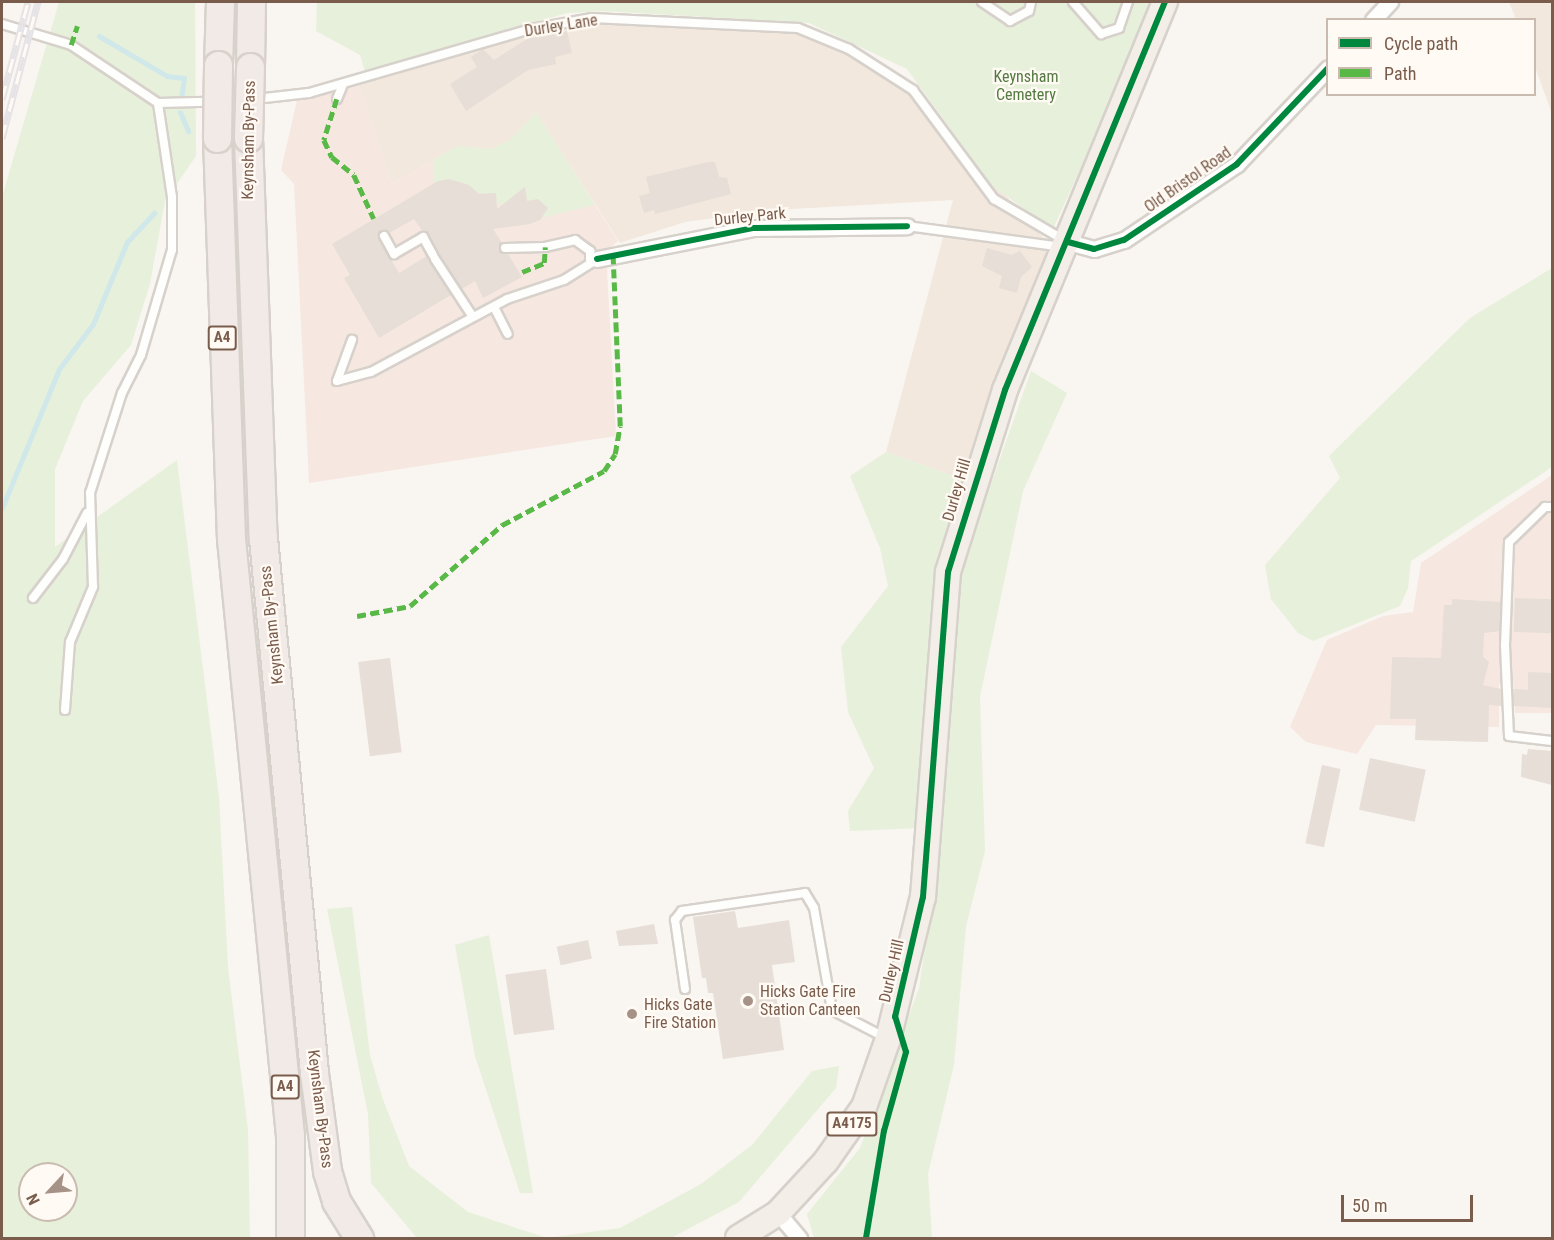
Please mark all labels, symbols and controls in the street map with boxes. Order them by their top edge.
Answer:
street label: Durley Lane [523,11,599,41]
legend [1326,18,1536,96]
text: Cycle path [1384,33,1458,54]
text: Path [1384,63,1417,84]
park label: Keynsham Cemetery [993,67,1059,105]
street label: Keynsham By-Pass [238,80,260,200]
street label: Old Bristol Road [1141,143,1235,217]
street label: Durley Park [713,204,787,230]
road number: A4 [207,326,237,350]
street label: Durley Hill [939,457,975,523]
street label: Keynsham By-Pass [256,565,288,685]
street label: Durley Hill [875,938,909,1004]
place label: Hicks Gate Fire Station Canteen [760,982,861,1020]
marker: Hicks Gate Fire Station Canteen [741,994,755,1008]
place label: Hicks Gate Fire Station [644,995,716,1033]
marker: Hicks Gate Fire Station [625,1007,639,1021]
street label: Keynsham By-Pass [303,1049,337,1169]
road number: A4 [270,1075,300,1099]
road number: A4175 [825,1112,879,1136]
north arrow [18,1162,78,1222]
scale bar [1344,1183,1476,1221]
text: N [22,1191,44,1208]
text: 50 m [1352,1195,1387,1216]

